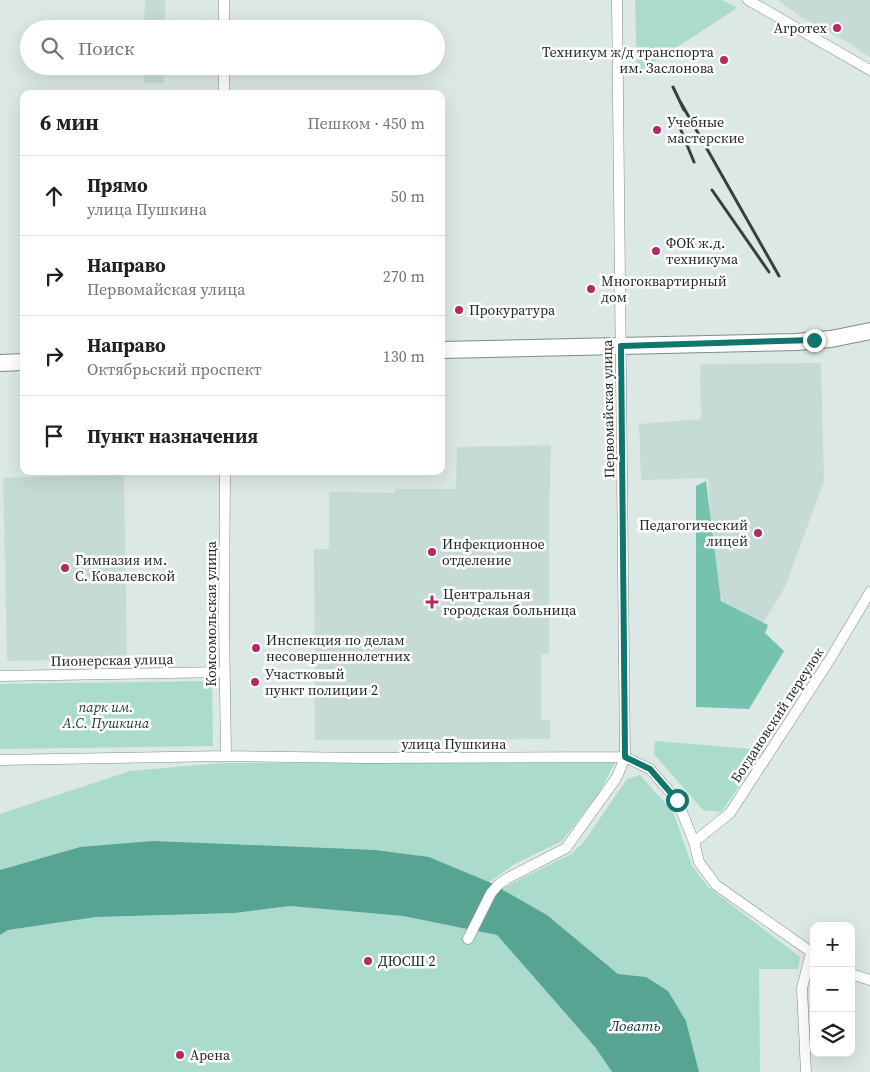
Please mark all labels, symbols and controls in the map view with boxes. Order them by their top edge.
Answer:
place label: Агротех [774,18,828,38]
search box [20,20,445,75]
marker: Агротех [831,22,843,34]
icon: search [38,34,66,62]
text: Поиск [78,35,135,61]
place label: Техникум ж/д транспорта им. Заслонова [542,42,715,78]
marker: Техникум ж/д транспорта им. Заслонова [718,54,730,66]
text: 6 мин [40,108,99,137]
text: Пешком · 450 m [307,112,425,134]
place label: Учебные мастерские [667,112,745,148]
marker: Учебные мастерские [651,124,663,136]
text: Прямо [87,172,148,198]
icon: ahead [40,182,68,210]
text: 50 m [391,185,425,207]
text: улица Пушкина [87,198,207,220]
place label: ФОК ж.д. техникума [666,233,739,269]
marker: ФОК ж.д. техникума [650,245,662,257]
text: Направо [87,252,166,278]
icon: right [40,262,68,290]
text: 270 m [383,265,425,287]
place label: Многоквартирный дом [601,271,727,307]
text: Первомайская улица [87,278,245,300]
marker: Многоквартирный дом [585,283,597,295]
place label: Прокуратура [469,300,556,320]
marker: Прокуратура [453,304,465,316]
route end [803,329,826,352]
text: Направо [87,332,166,358]
street label: Первомайская улица [597,339,619,478]
icon: right [40,342,68,370]
text: 130 m [383,345,425,367]
text: Октябрьский проспект [87,358,262,380]
icon: arrive [40,422,68,450]
text: Пункт назначения [87,423,258,449]
place label: Педагогический лицей [639,515,748,551]
marker: Педагогический лицей [752,527,764,539]
place label: Инфекционное отделение [442,534,545,570]
street label: Комсомольская улица [201,540,221,687]
marker: Инфекционное отделение [426,546,438,558]
place label: Гимназия им. С. Ковалевской [75,550,175,586]
marker: Гимназия им. С. Ковалевской [59,562,71,574]
place label: Центральная городская больница [443,584,577,620]
marker: Центральная городская больница [425,595,439,609]
place label: Инспекция по делам несовершеннолетних [266,630,411,666]
marker: Инспекция по делам несовершеннолетних [250,642,262,654]
street label: Богдановский переулок [726,643,828,786]
street label: Пионерская улица [50,649,174,671]
place label: Участковый пункт полиции 2 [265,664,378,700]
marker: Участковый пункт полиции 2 [249,676,261,688]
park label: парк им. А.С. Пушкина [62,697,150,733]
street label: улица Пушкина [402,734,507,754]
route start [666,789,689,812]
map controls [810,922,855,1057]
button: + [810,922,855,967]
place label: ДЮСШ 2 [378,951,435,971]
marker: ДЮСШ 2 [362,955,374,967]
button: − [810,967,855,1012]
button: layers [810,1012,855,1057]
water label: Ловать [609,1015,661,1036]
place label: Арена [190,1045,231,1065]
marker: Арена [174,1049,186,1061]

